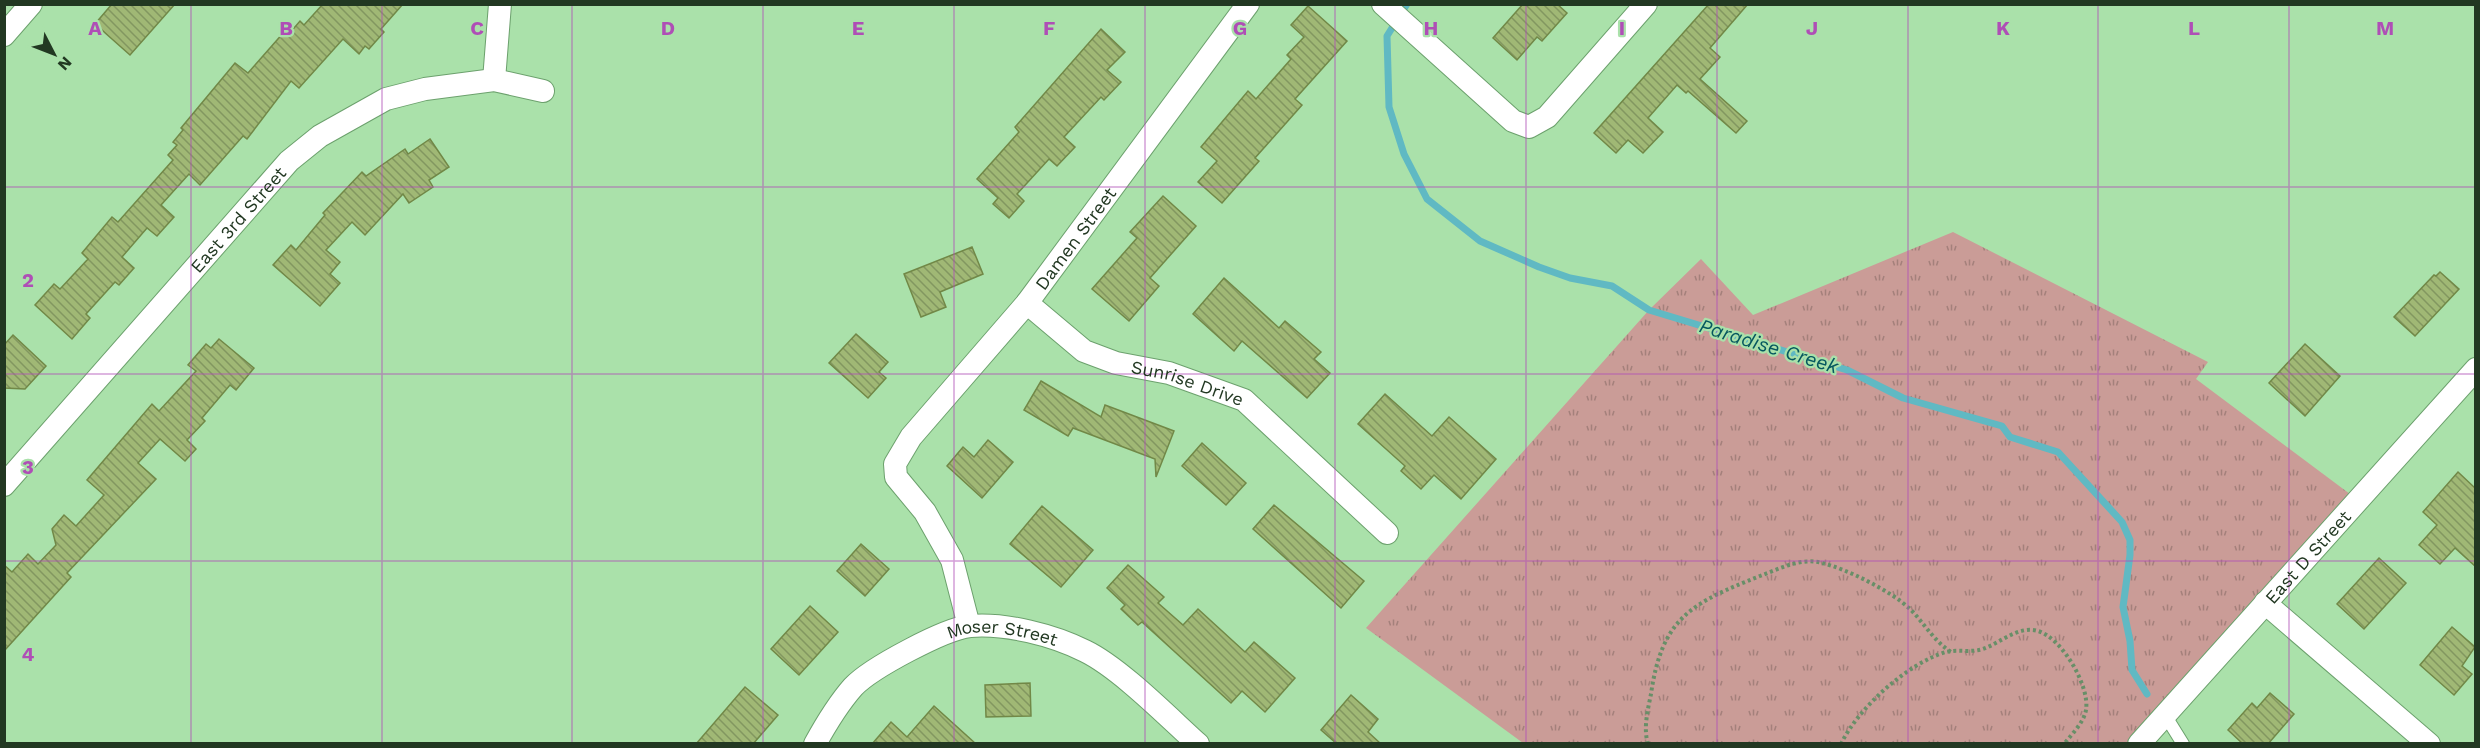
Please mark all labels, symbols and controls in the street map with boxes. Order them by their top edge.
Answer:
text: A [88,16,102,40]
text: B [279,16,293,40]
text: C [470,16,484,40]
text: D [661,16,675,40]
text: E [852,16,864,40]
text: F [1043,16,1055,40]
text: G [1233,16,1247,40]
text: H [1424,16,1438,40]
text: I [1619,16,1625,40]
text: J [1806,16,1818,40]
text: K [1996,16,2010,40]
text: L [2188,16,2200,40]
text: M [2376,16,2394,40]
north arrow [24,24,84,84]
text: N [54,53,76,74]
street label: East 3rd Street [186,162,290,276]
street label: Damen Street [1030,182,1120,294]
text: 2 [22,268,34,292]
water label: Paradise Creek [1696,313,1843,379]
street label: Sunrise Drive [1130,356,1247,410]
text: 3 [22,455,34,479]
street label: East D Street [2260,505,2355,608]
street label: Moser Street [944,615,1061,650]
text: 4 [22,642,35,666]

